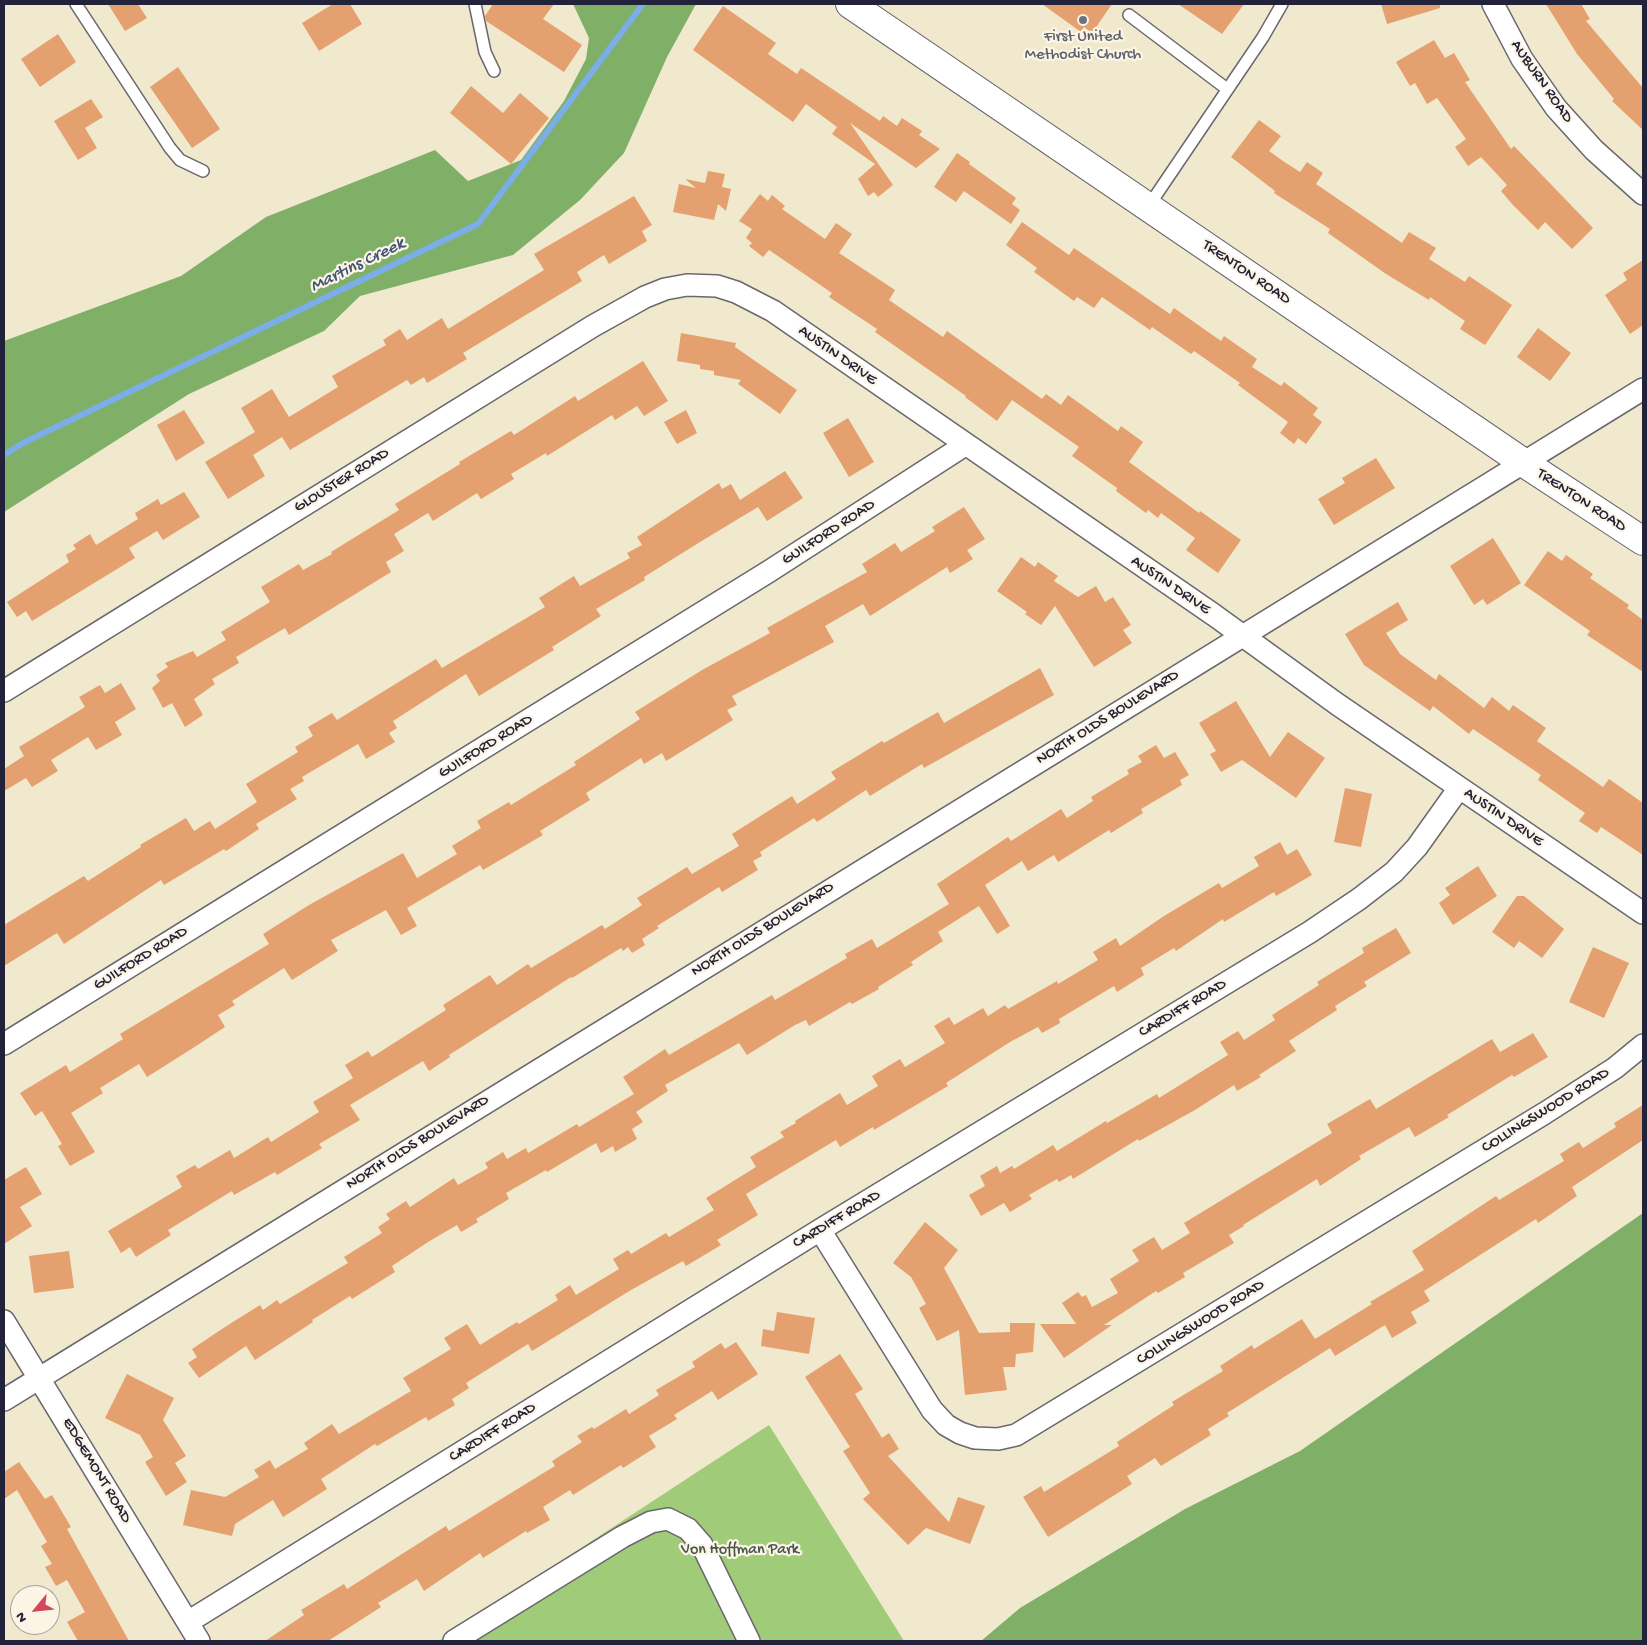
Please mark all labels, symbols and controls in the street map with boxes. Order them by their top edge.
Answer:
marker: First United Methodist Church [1077,14,1089,26]
place label: First United Methodist Church [1025,28,1141,66]
street label: AUBURN ROAD [1505,37,1577,127]
water label: Martins Creek [307,234,409,298]
street label: TRENTON ROAD [1198,236,1294,310]
street label: AUSTIN DRIVE [794,322,880,390]
street label: GLOUSTER ROAD [291,444,393,518]
street label: TRENTON ROAD [1533,465,1629,537]
street label: GUILFORD ROAD [779,496,879,570]
street label: AUSTIN DRIVE [1127,552,1213,620]
street label: NORTH OLDS BOULEVARD [1033,666,1183,770]
street label: GUILFORD ROAD [435,710,537,784]
street label: AUSTIN DRIVE [1460,784,1546,852]
street label: NORTH OLDS BOULEVARD [688,878,838,982]
street label: GUILFORD ROAD [90,922,192,996]
street label: CARDIFF ROAD [1136,975,1230,1043]
street label: COLLINGSWOOD ROAD [1479,1064,1613,1158]
street label: NORTH OLDS BOULEVARD [343,1091,493,1195]
street label: CARDIFF ROAD [790,1186,884,1254]
street label: COLLINGSWOOD ROAD [1134,1276,1268,1370]
street label: CARDIFF ROAD [446,1399,540,1467]
street label: EDGEMONT ROAD [57,1415,135,1527]
park label: Von Hoffman Park [681,1541,799,1561]
north arrow [10,1585,60,1635]
text: N [13,1609,32,1625]

